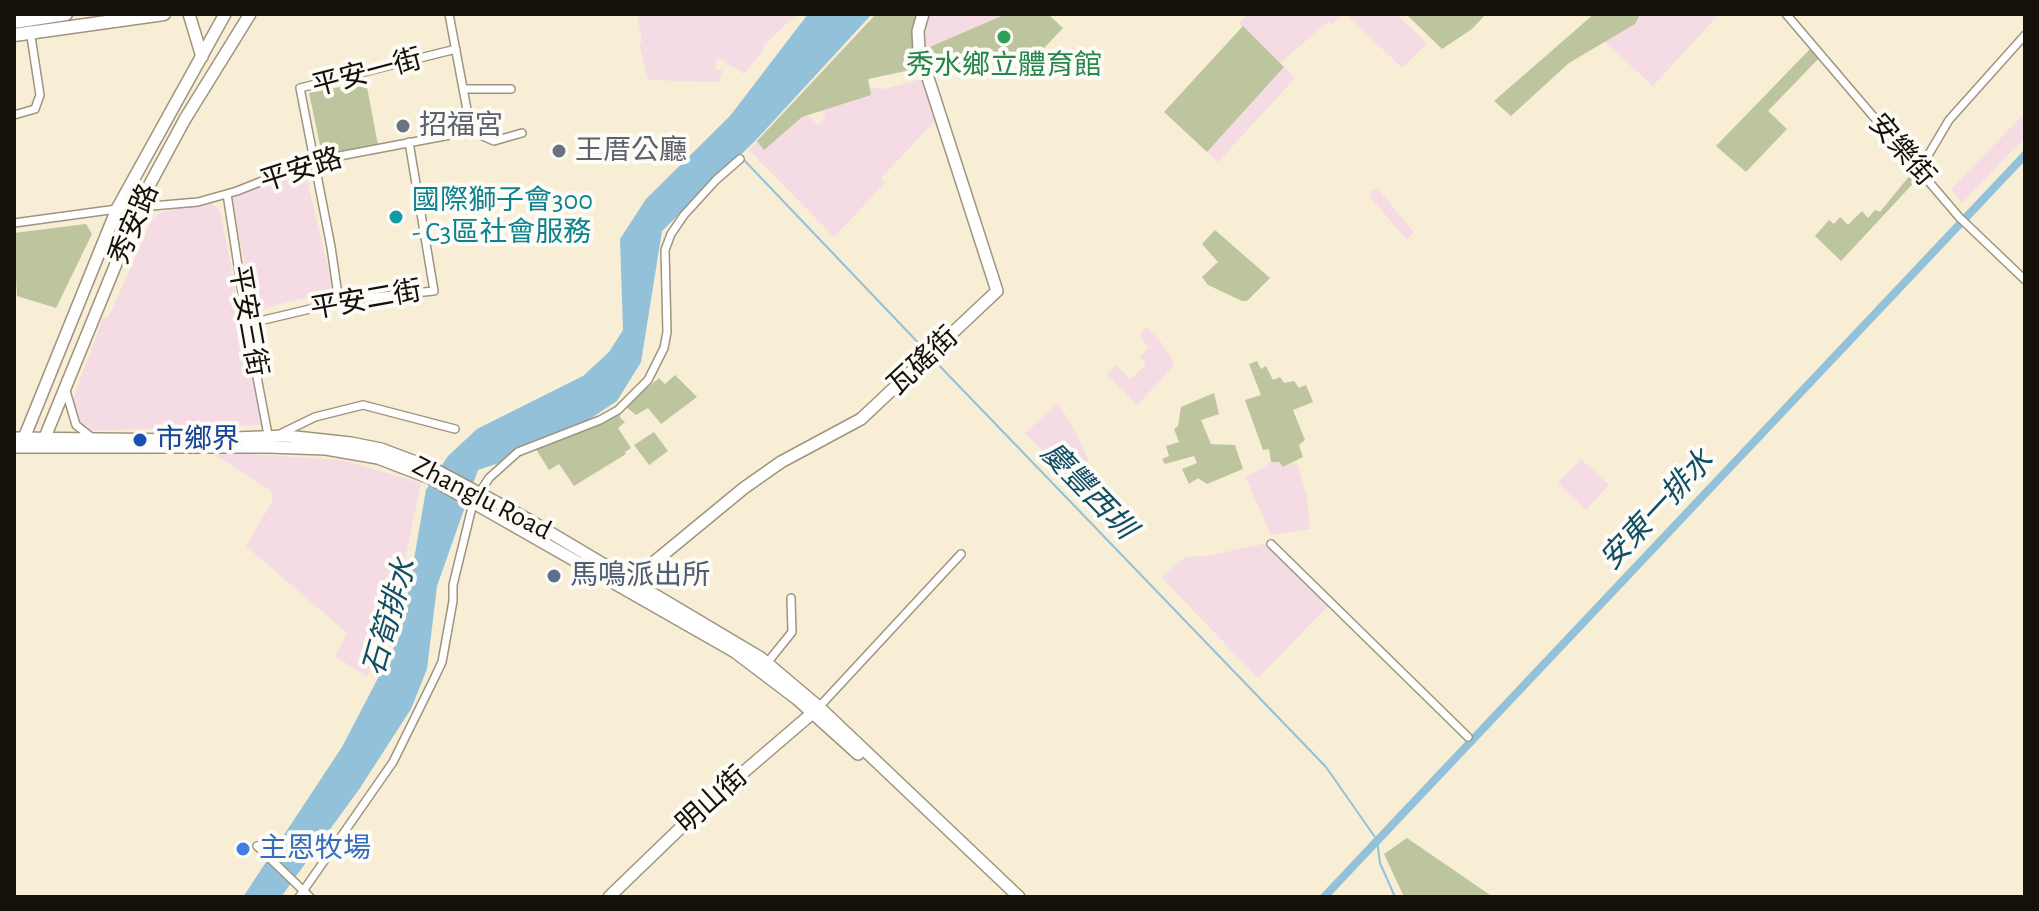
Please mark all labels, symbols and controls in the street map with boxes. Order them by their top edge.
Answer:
marker: 秀水鄉立體育館 [995,28,1013,46]
street label: 平安一街 [309,42,425,104]
place label: 秀水鄉立體育館 [906,49,1102,83]
street label: 安樂街 [1862,107,1942,193]
place label: 招福宮 [419,109,503,143]
marker: 招福宮 [394,117,412,135]
place label: 王厝公廳 [575,134,687,168]
street label: 平安路 [256,141,346,199]
marker: 王厝公廳 [550,142,568,160]
street label: 秀安路 [102,179,166,269]
place label: 國際獅子會300 - C3區社會服務 [412,184,593,250]
marker: 國際獅子會300 - C3區社會服務 [387,208,405,226]
street label: 平安三街 [222,263,274,379]
street label: 平安二街 [308,274,424,326]
street label: 瓦磘街 [881,320,965,402]
place label: 市鄉界 [156,423,240,457]
marker: 市鄉界 [131,431,149,449]
water label: 慶豐西圳 [1033,435,1143,547]
water label: 安東一排水 [1593,443,1721,577]
street label: Zhanglu Road [407,449,557,547]
water label: 石筍排水 [356,554,424,680]
place label: 馬鳴派出所 [570,559,710,593]
marker: 馬鳴派出所 [545,567,563,585]
street label: 明山街 [670,759,754,841]
place label: 主恩牧場 [259,832,371,866]
marker: 主恩牧場 [234,840,252,858]

